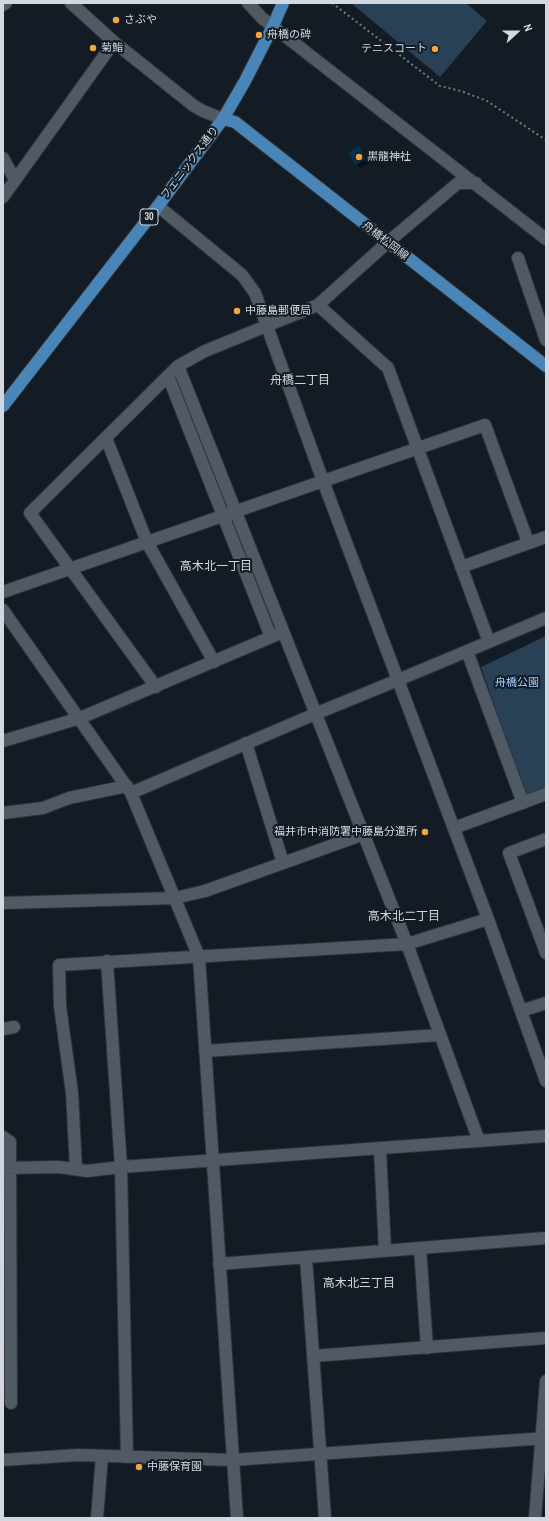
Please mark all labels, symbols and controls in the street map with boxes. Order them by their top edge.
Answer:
north arrow [497,12,537,52]
place label: さぶや [124,13,157,27]
marker: さぶや [111,15,121,25]
text: N [520,22,536,33]
place label: 舟橋の碑 [267,28,311,42]
marker: 舟橋の碑 [254,30,264,40]
place label: 菊鮨 [101,41,123,55]
place label: テニスコート [361,42,427,56]
marker: 菊鮨 [88,43,98,53]
marker: テニスコート [430,44,440,54]
street label: フェニックス通り [158,124,222,202]
place label: 黒龍神社 [367,150,411,164]
marker: 黒龍神社 [354,152,364,162]
road number: 30 [140,209,158,225]
street label: 舟橋松岡線 [359,219,411,263]
place label: 中藤島郵便局 [245,304,311,318]
marker: 中藤島郵便局 [232,306,242,316]
district label: 舟橋二丁目 [270,374,330,388]
district label: 高木北一丁目 [180,560,252,574]
park label: 舟橋公園 [495,676,539,690]
place label: 福井市中消防署中藤島分遣所 [274,825,417,839]
marker: 福井市中消防署中藤島分遣所 [420,827,430,837]
district label: 高木北二丁目 [368,910,440,924]
district label: 高木北三丁目 [323,1277,395,1291]
place label: 中藤保育園 [147,1460,202,1474]
marker: 中藤保育園 [134,1462,144,1472]

